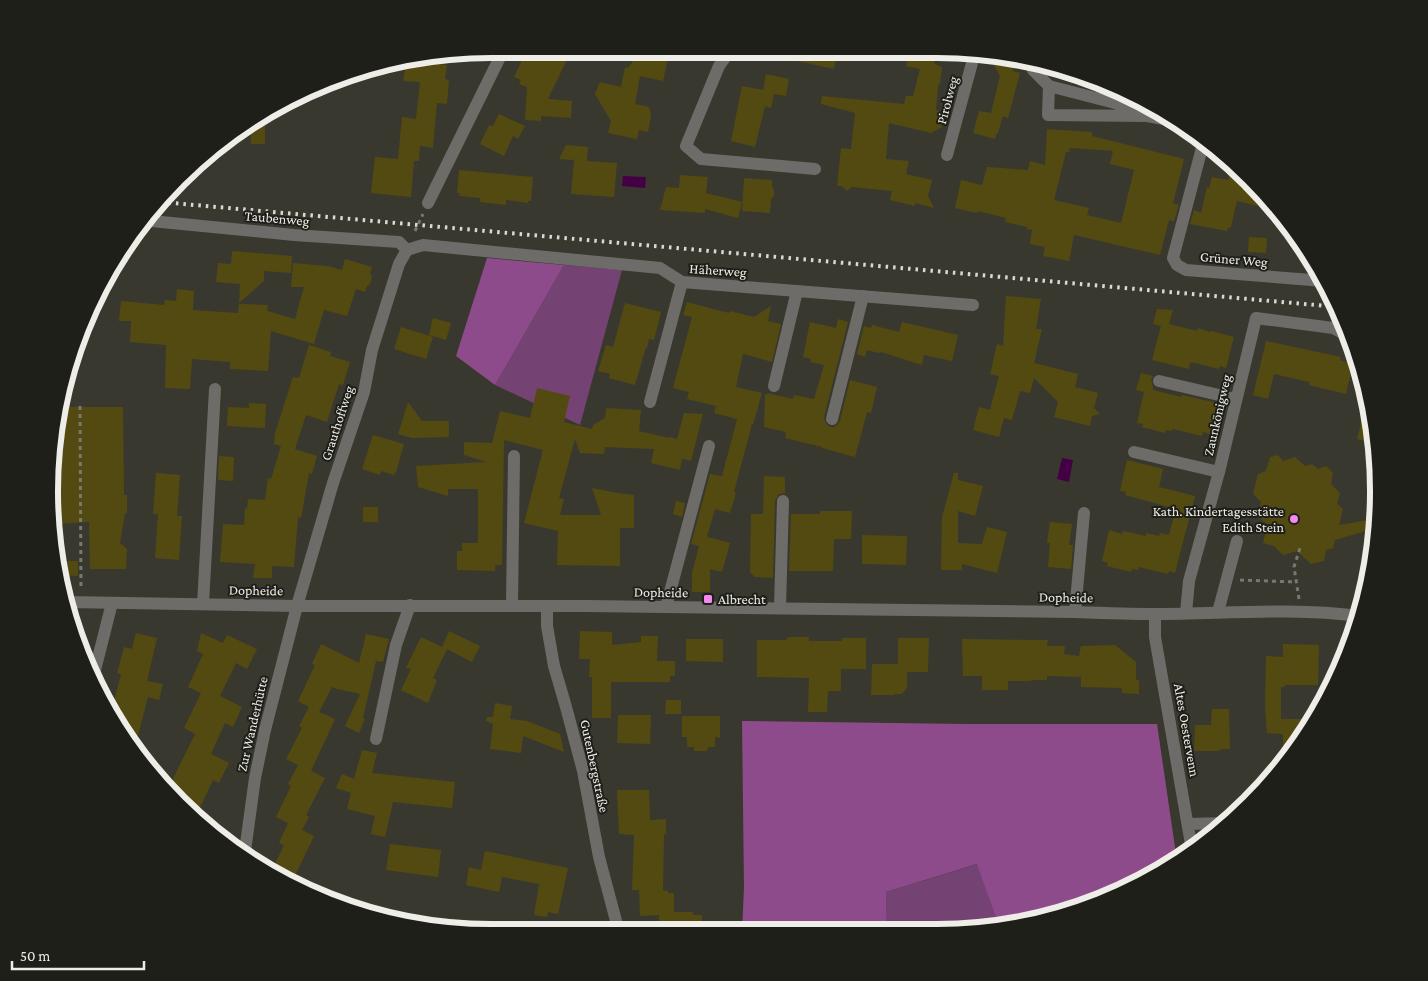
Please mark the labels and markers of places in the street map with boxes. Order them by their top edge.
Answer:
place label: Kath. Kindertagesstätte Edith Stein [1153,503,1284,535]
marker: Kath. Kindertagesstätte Edith Stein [1288,513,1300,525]
place label: Albrecht [718,591,766,607]
marker: Albrecht [702,593,714,605]

